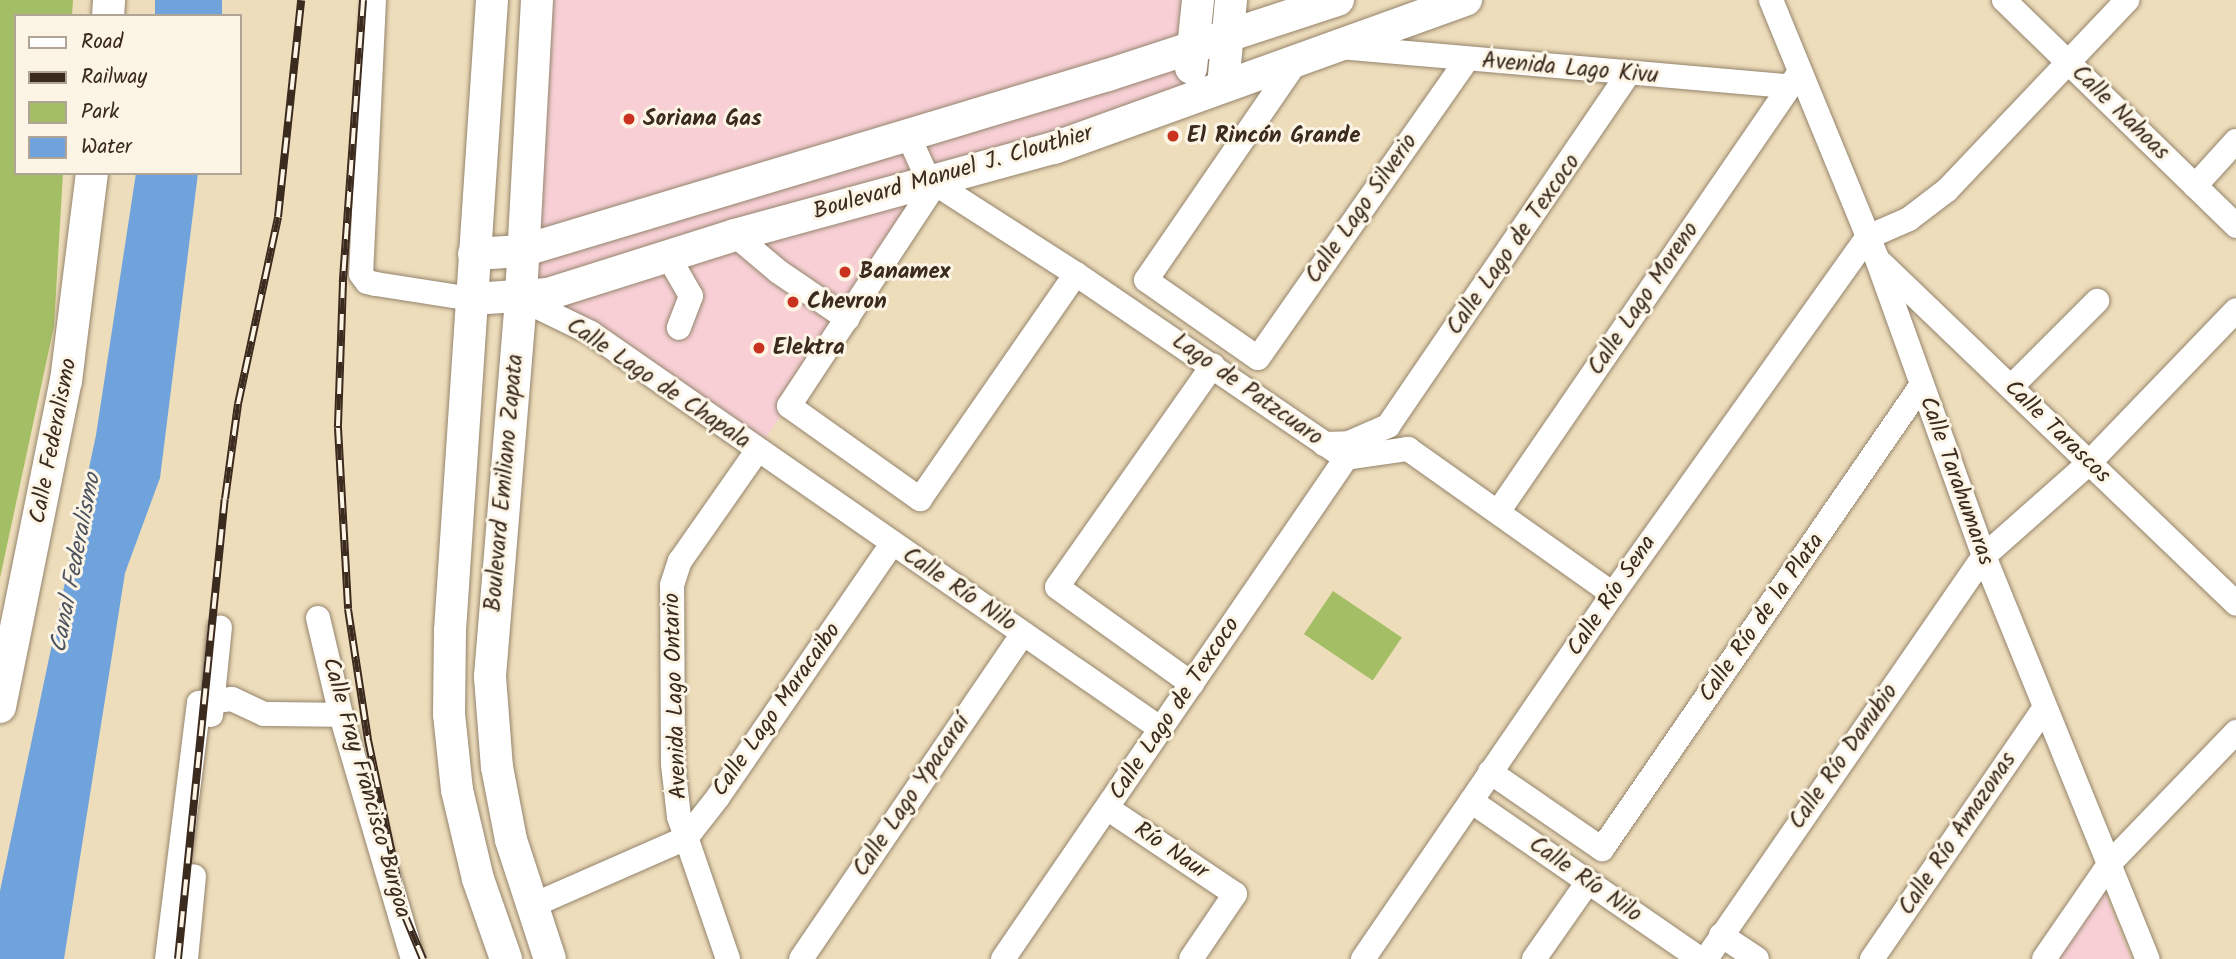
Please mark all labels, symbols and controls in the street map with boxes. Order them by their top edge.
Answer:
legend [14,14,242,175]
text: Road [81,26,123,59]
street label: Avenida Lago Kivu [1481,48,1659,90]
street label: Calle Nahoas [2065,60,2175,166]
text: Railway [81,61,147,94]
text: Park [81,96,119,129]
place label: Soriana Gas [643,105,762,133]
marker: Soriana Gas [621,111,637,127]
street label: Boulevard Manuel J. Clouthier [810,120,1096,226]
place label: El Rincón Grande [1187,122,1361,150]
marker: El Rincón Grande [1165,128,1181,144]
street label: Calle Lago Silverio [1300,129,1424,289]
text: Water [81,131,132,164]
street label: Calle Lago de Texcoco [1441,149,1587,341]
street label: Calle Lago Moreno [1583,217,1705,381]
place label: Banamex [859,258,951,286]
marker: Banamex [837,264,853,280]
place label: Chevron [807,288,887,316]
marker: Chevron [785,294,801,310]
street label: Calle Lago de Chapala [561,312,755,456]
street label: Lago de Patzcuaro [1166,328,1328,452]
place label: Elektra [773,334,845,362]
marker: Elektra [751,340,767,356]
street label: Boulevard Emiliano Zapata [480,353,530,613]
street label: Calle Federalismo [24,356,84,526]
street label: Calle Tarascos [1998,374,2116,490]
street label: Calle Tarahumaras [1913,393,1999,569]
water label: Canal Federalismo [44,471,108,655]
street label: Calle Río de la Plata [1694,528,1830,708]
street label: Calle Río Sena [1562,530,1662,662]
street label: Calle Río Nilo [897,542,1021,638]
street label: Avenida Lago Ontario [659,592,693,800]
street label: Calle Lago de Texcoco [1104,613,1246,805]
street label: Calle Lago Maracaibo [707,618,847,802]
street label: Calle Fray Francisco Burgoa [316,655,416,921]
street label: Calle Río Danubio [1784,679,1904,835]
street label: Calle Lago Ypacaraí [848,710,976,882]
street label: Calle Río Amazonas [1893,747,2023,921]
street label: Río Naur [1129,816,1213,886]
street label: Calle Río Nilo [1523,831,1647,929]

